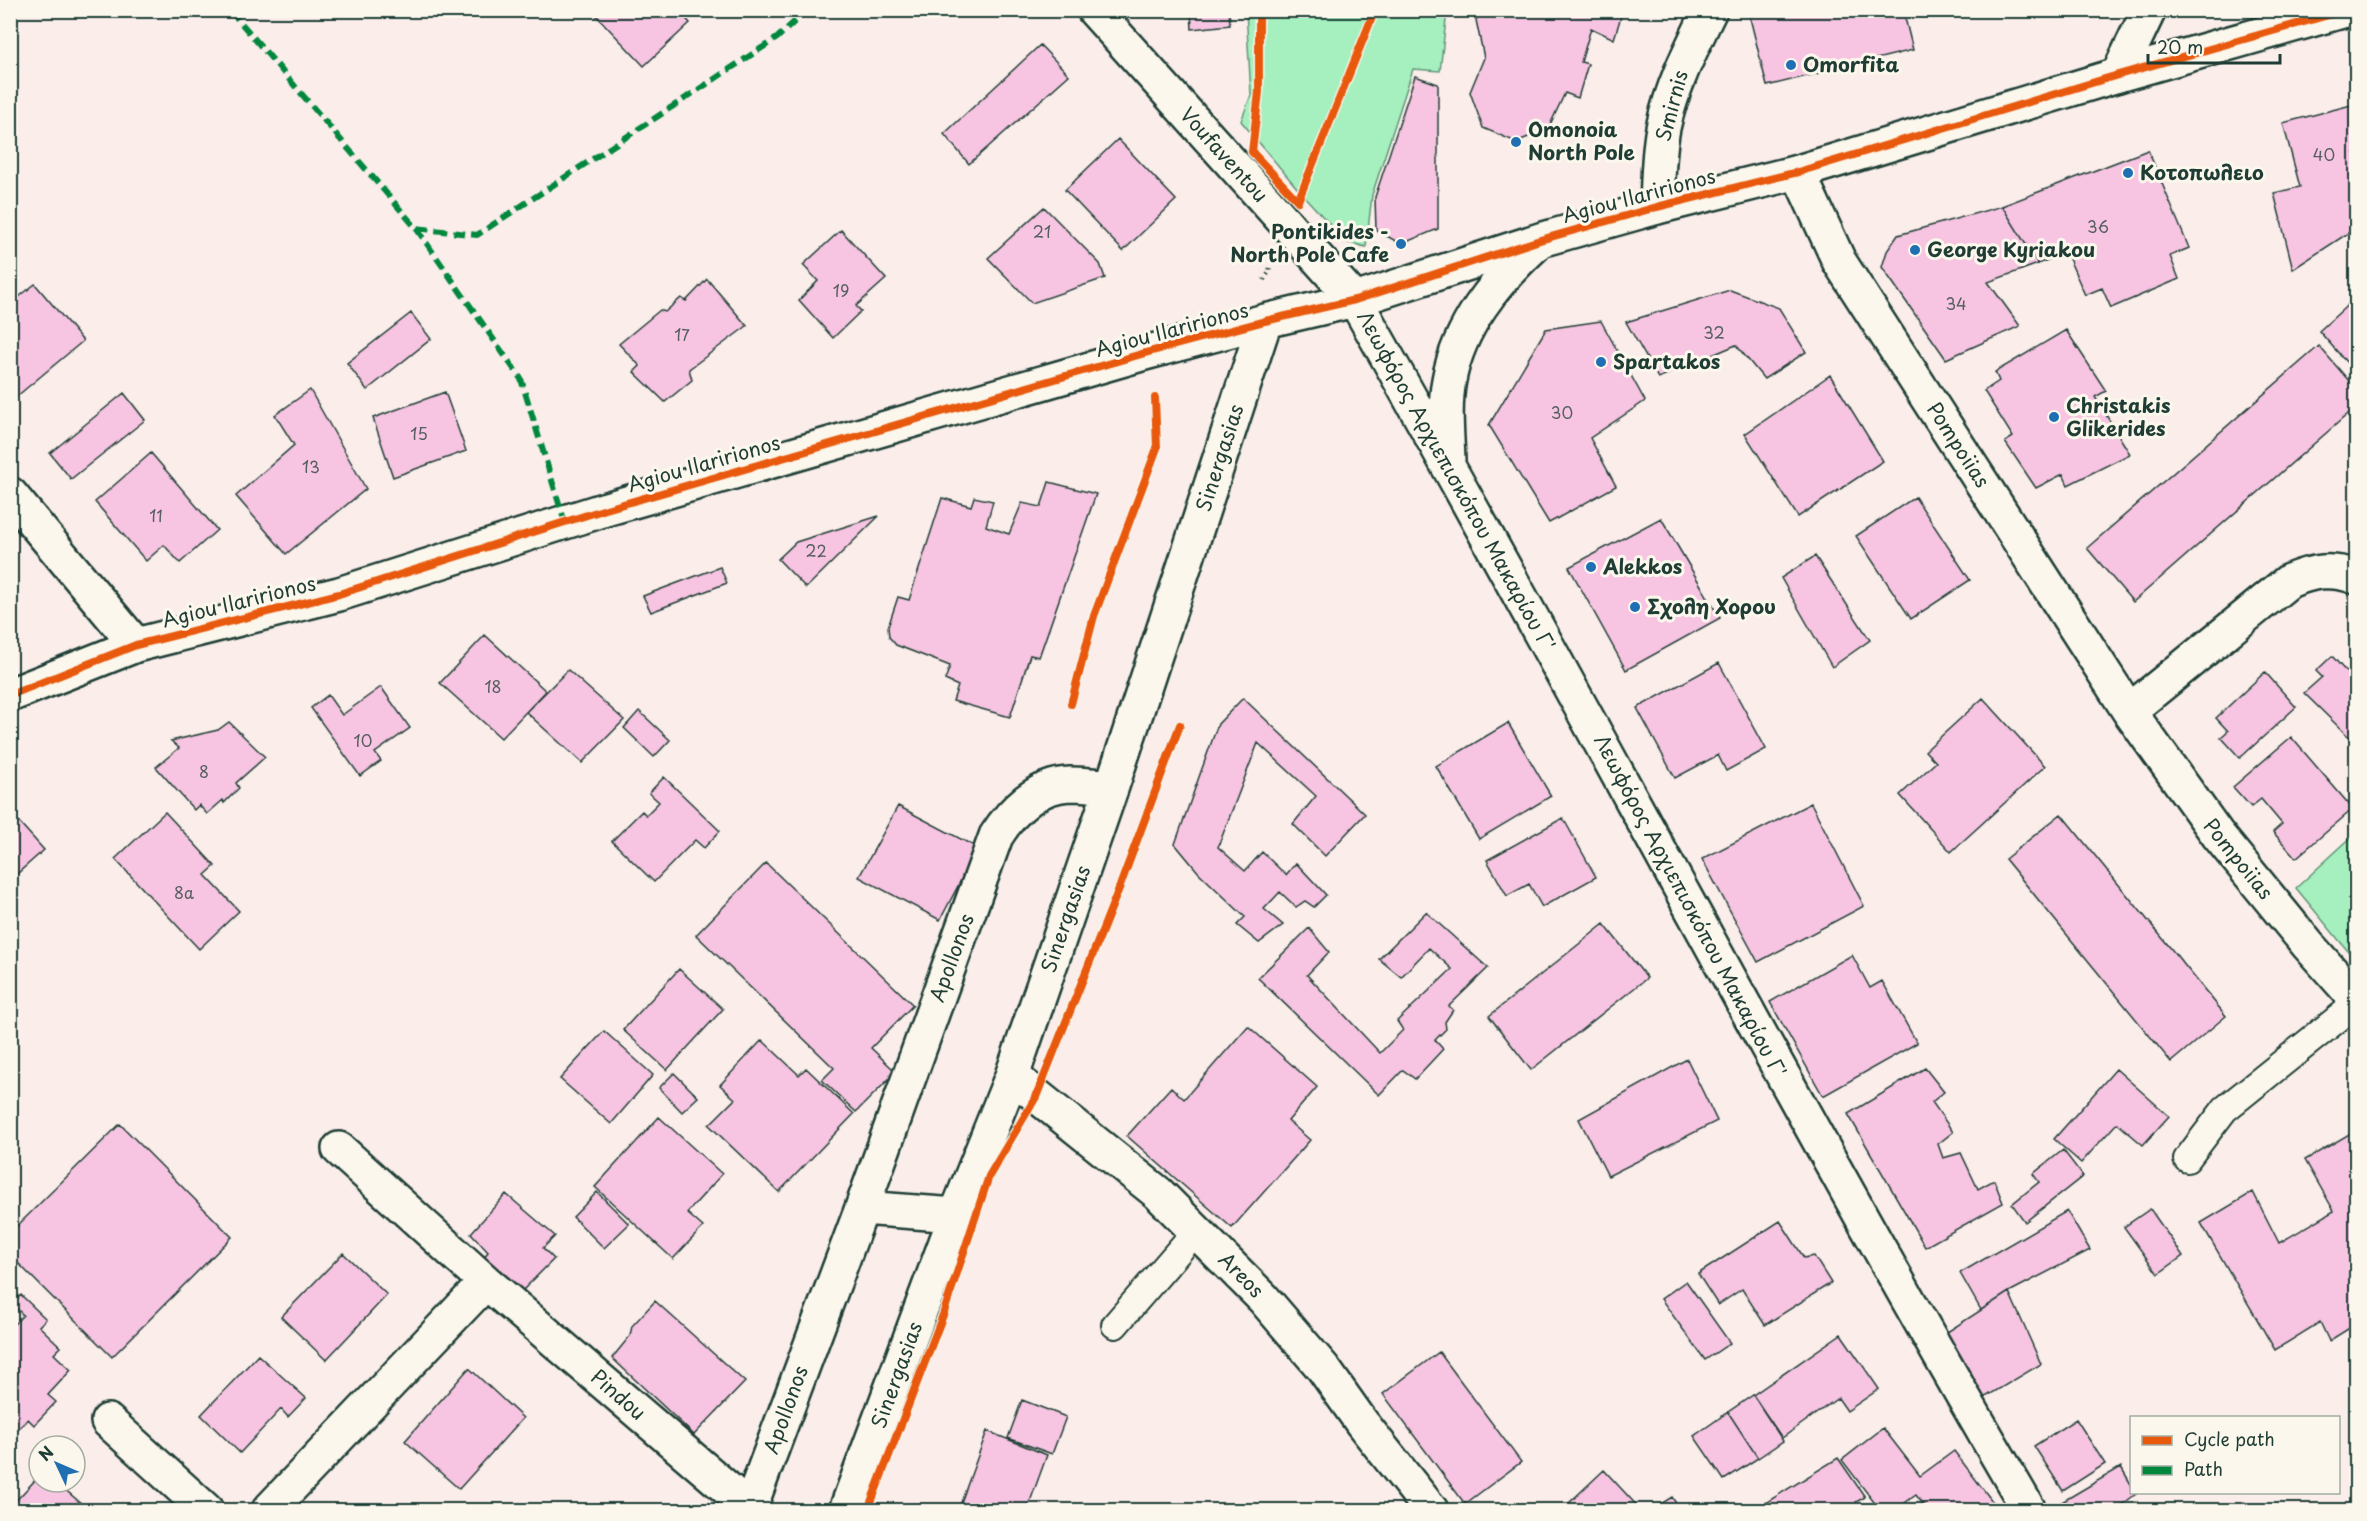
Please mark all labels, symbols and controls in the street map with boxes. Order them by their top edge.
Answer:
scale bar [2148,27,2280,65]
text: 20 m [2157,33,2203,60]
place label: Omorfita [1803,49,1899,79]
marker: Omorfita [1784,58,1798,72]
street label: Smirnis [1647,67,1695,145]
street label: Voufaventou [1174,100,1276,208]
place label: Omonoia North Pole [1528,114,1635,167]
marker: Omonoia North Pole [1509,135,1523,149]
house number: 40 [2313,142,2335,166]
place label: Κοτοπωλειο [2140,157,2264,187]
street label: Agiou Ilaririonos [1559,160,1719,230]
marker: Κοτοπωλειο [2121,166,2135,180]
house number: 36 [2087,214,2109,238]
place label: Pontikides - North Pole Cafe [1230,216,1389,269]
house number: 21 [1033,219,1051,243]
place label: George Kyriakou [1927,234,2095,264]
marker: Pontikides - North Pole Cafe [1394,237,1408,251]
marker: George Kyriakou [1908,243,1922,257]
house number: 19 [833,278,849,302]
house number: 34 [1945,291,1967,315]
street label: Agiou Ilaririonos [1092,294,1252,364]
street label: Λεωφόρος Αρχιεπισκόπου Μακαρίου Γ' [1350,305,1563,656]
house number: 32 [1703,320,1725,344]
house number: 17 [674,322,690,346]
place label: Spartakos [1613,346,1721,376]
marker: Spartakos [1594,355,1608,369]
place label: Christakis Glikerides [2066,390,2171,443]
street label: Pompoiias [1920,396,1998,493]
street label: Sinergasias [1188,400,1251,515]
house number: 30 [1551,400,1573,424]
marker: Christakis Glikerides [2047,410,2061,424]
house number: 15 [410,421,428,445]
street label: Agiou Ilaririonos [624,427,784,499]
house number: 13 [302,454,320,478]
house number: 11 [149,503,163,527]
house number: 22 [805,538,827,562]
place label: Alekkos [1602,551,1683,581]
marker: Alekkos [1584,560,1598,574]
street label: Agiou Ilaririonos [159,567,319,635]
place label: Σχολη Χορου [1647,591,1776,621]
marker: Σχολη Χορου [1628,600,1642,614]
house number: 18 [484,674,502,698]
house number: 10 [354,728,372,752]
street label: Λεωφόρος Αρχιεπισκόπου Μακαρίου Γ' [1587,729,1794,1082]
house number: 8 [199,759,209,783]
street label: Pompoiias [2197,811,2281,905]
street label: Sinergasias [1033,861,1097,976]
house number: 8a [174,880,194,904]
street label: Apollonos [921,909,981,1006]
street label: Areos [1212,1244,1271,1304]
street label: Sinergasias [863,1317,929,1432]
street label: Apollonos [755,1361,815,1458]
street label: Pindou [584,1362,653,1427]
legend [2130,1416,2340,1494]
text: Cycle path [2184,1425,2275,1452]
north arrow [27,1434,87,1494]
text: N [32,1440,59,1466]
text: Path [2184,1455,2223,1482]

